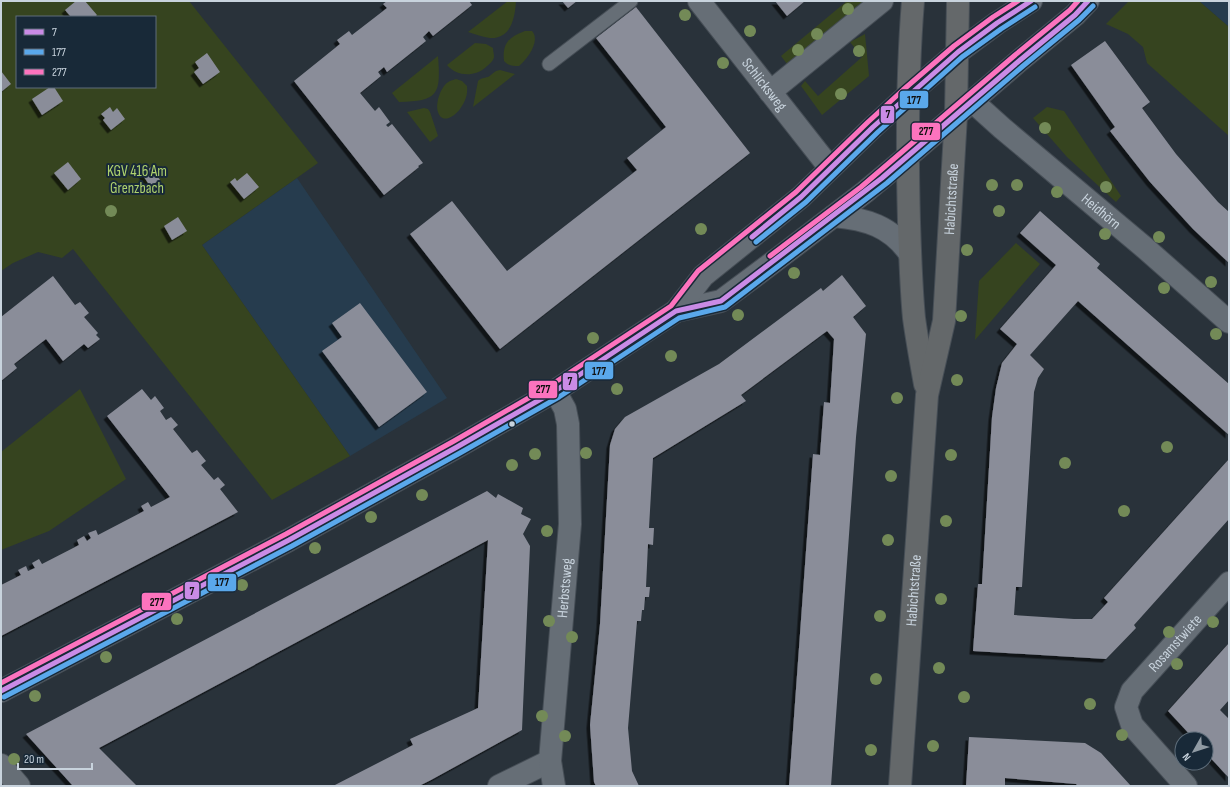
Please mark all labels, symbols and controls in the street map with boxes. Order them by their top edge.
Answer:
legend [16,16,156,88]
text: 7 [52,25,57,40]
text: 177 [52,45,66,60]
street label: Schlicksweg [738,54,791,115]
text: 277 [52,65,67,80]
line badge: 177 [899,90,929,109]
text: 177 [907,94,921,107]
line badge: 7 [880,105,895,124]
text: 7 [886,108,891,121]
line badge: 277 [911,122,941,141]
text: 277 [919,125,933,138]
park label: KGV 416 Am Grenzbach [107,162,167,198]
street label: Habichtstraße [940,163,963,235]
street label: Heidhörn [1078,189,1125,233]
line badge: 177 [584,361,614,380]
text: 177 [592,365,606,378]
line badge: 7 [562,372,578,391]
text: 7 [568,375,573,388]
line badge: 277 [528,380,558,399]
text: 277 [536,383,550,396]
unlabelled marker [507,419,517,429]
street label: Habichtstraße [902,554,925,627]
street label: Herbstsweg [553,557,577,619]
line badge: 177 [207,573,237,592]
text: 177 [215,576,229,589]
line badge: 7 [184,581,200,600]
text: 7 [190,585,195,598]
line badge: 277 [141,592,172,611]
text: 277 [150,596,164,609]
street label: Rosamstwiete [1144,610,1206,676]
north arrow [1174,731,1214,771]
scale bar [18,745,92,771]
text: N [1180,751,1194,763]
text: 20 m [24,752,44,767]

